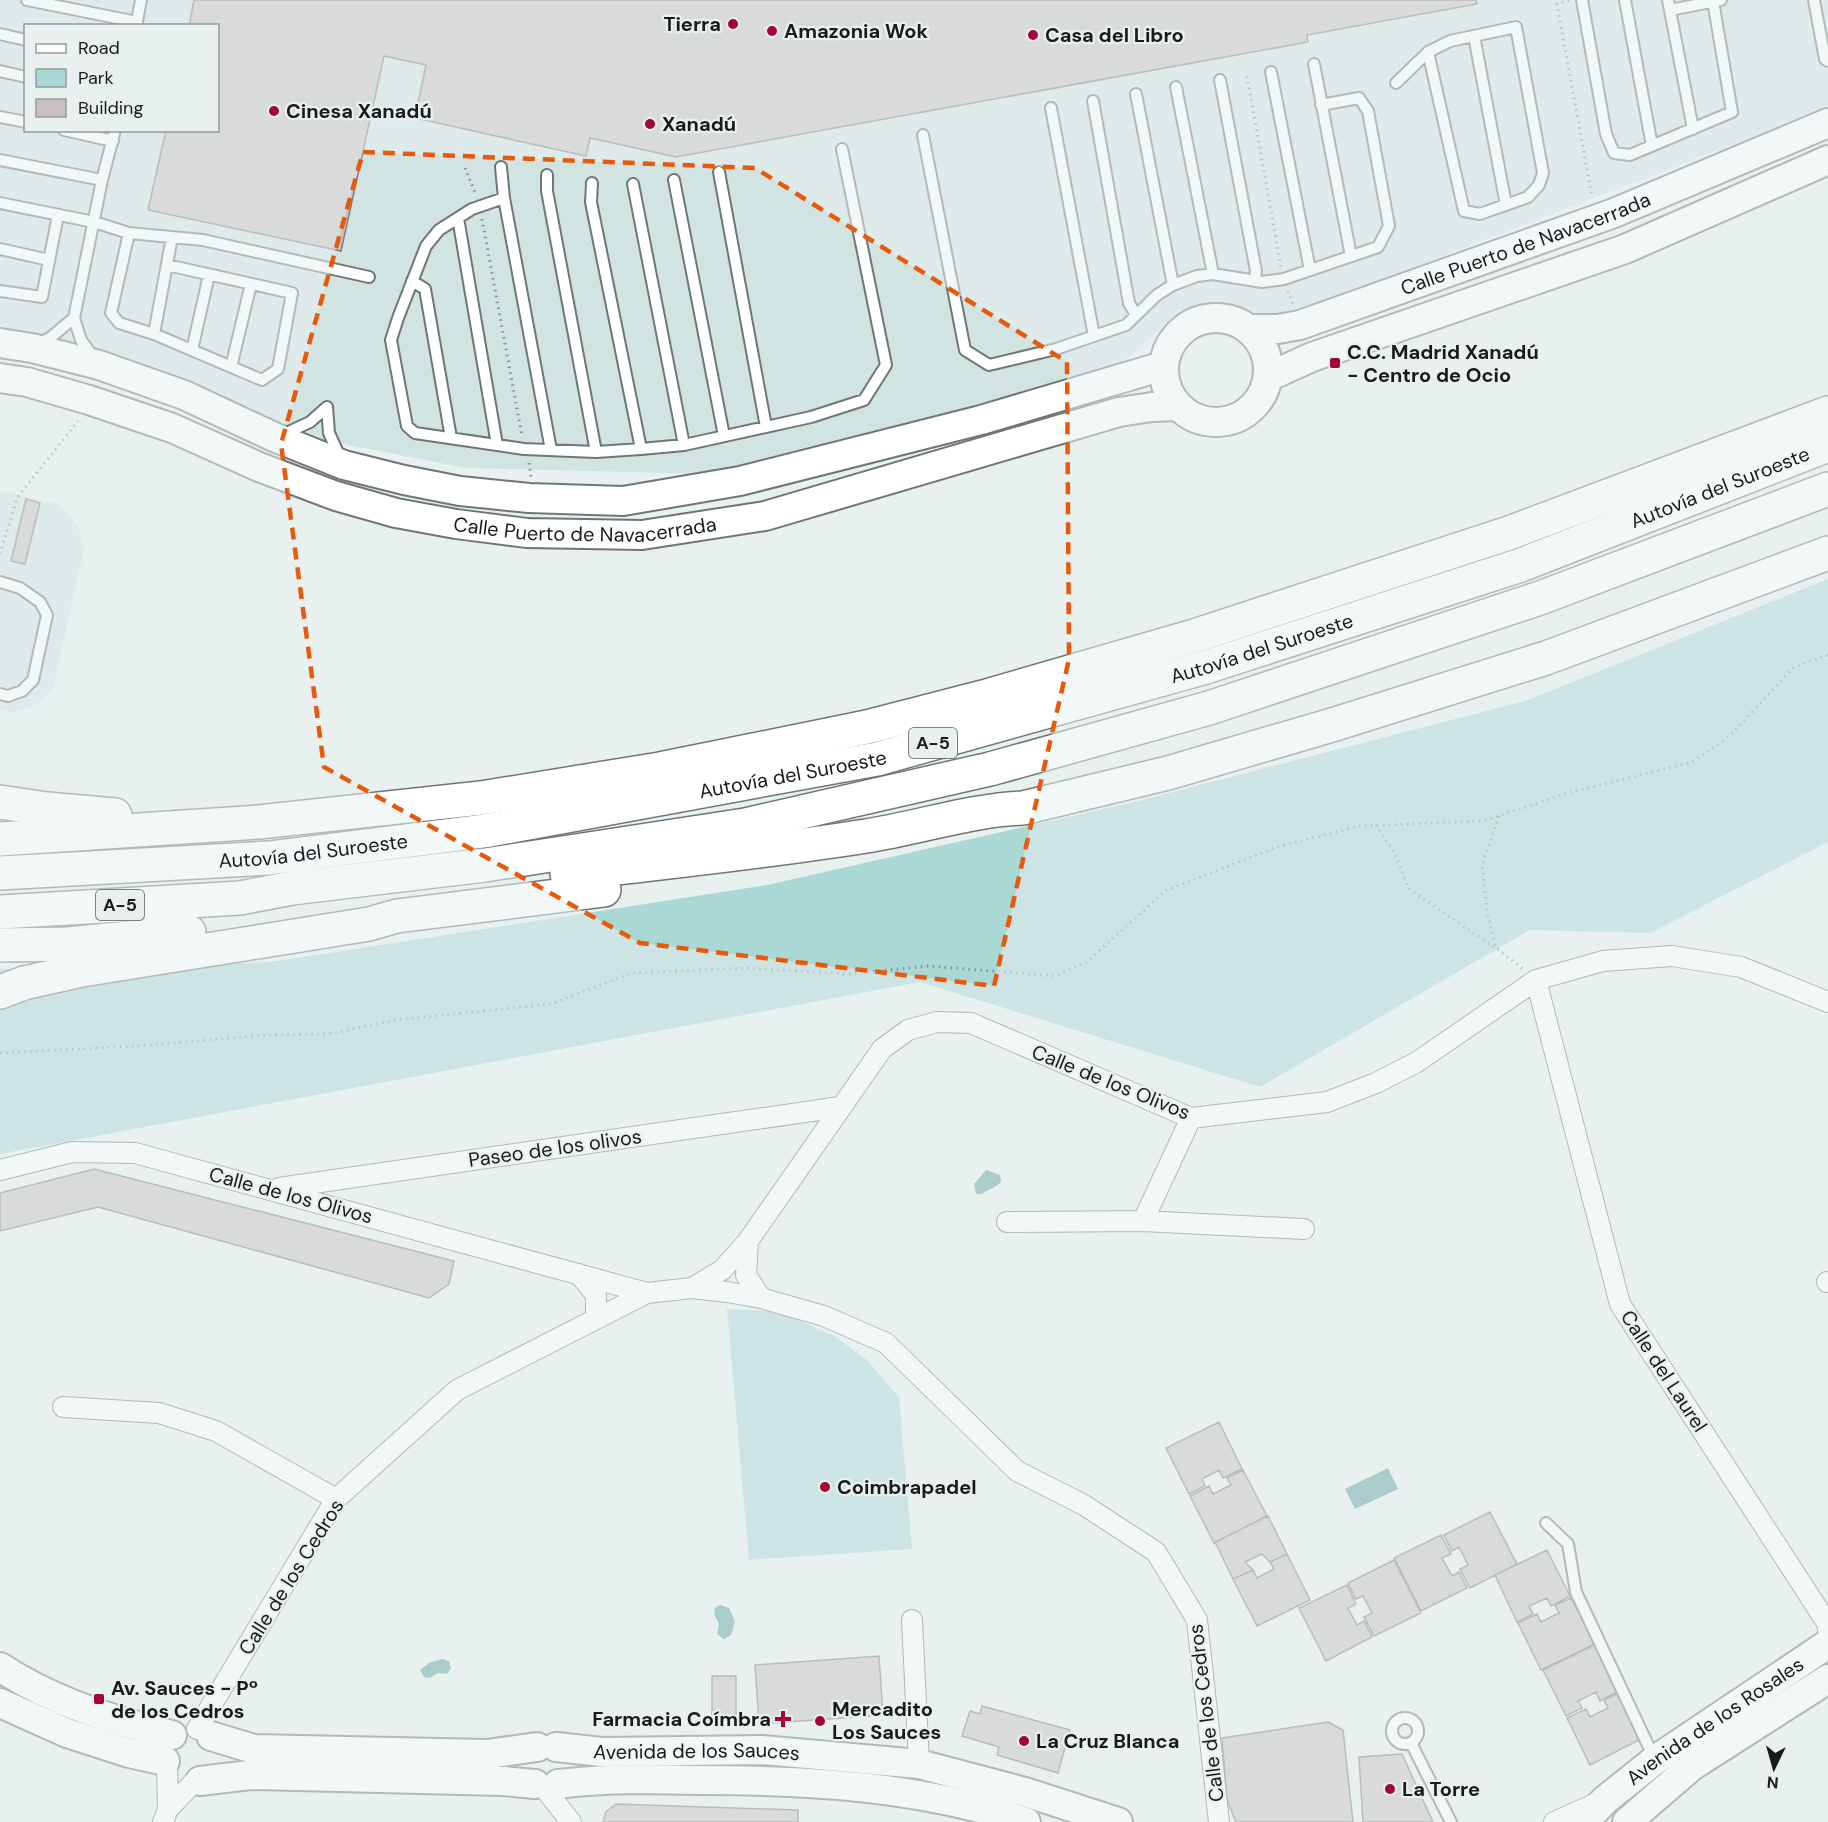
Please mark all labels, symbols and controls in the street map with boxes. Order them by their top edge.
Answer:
place label: Tierra [663,11,721,37]
marker: Tierra [726,17,740,31]
place label: Amazonia Wok [784,18,928,44]
place label: Casa del Libro [1045,22,1184,48]
legend [24,24,219,132]
marker: Amazonia Wok [765,24,779,38]
marker: Casa del Libro [1026,28,1040,42]
text: Road [78,36,120,60]
text: Park [78,66,114,90]
text: Building [78,96,143,120]
place label: Cinesa Xanadú [286,98,432,124]
marker: Cinesa Xanadú [267,104,281,118]
place label: Xanadú [662,111,736,137]
marker: Xanadú [643,117,657,131]
street label: Calle Puerto de Navacerrada [1397,186,1654,301]
place label: C.C. Madrid Xanadú - Centro de Ocio [1347,339,1539,388]
marker: C.C. Madrid Xanadú - Centro de Ocio [1328,356,1342,370]
street label: Autovía del Suroeste [1627,440,1813,534]
street label: Calle Puerto de Navacerrada [452,511,718,548]
street label: Autovía del Suroeste [1167,607,1356,689]
road number: A-5 [909,728,957,758]
street label: Autovía del Suroeste [697,744,890,804]
street label: Autovía del Suroeste [218,828,409,874]
road number: A-5 [96,890,144,920]
street label: Calle de los Olivos [1028,1038,1194,1126]
street label: Paseo de los olivos [467,1123,643,1173]
street label: Calle de los Olivos [206,1161,376,1229]
street label: Calle del Laurel [1615,1305,1713,1437]
place label: Coimbrapadel [837,1474,977,1500]
marker: Coimbrapadel [818,1480,832,1494]
street label: Calle de los Cedros [233,1494,349,1660]
street label: Calle de los Cedros [1182,1623,1230,1803]
street label: Avenida de los Rosales [1621,1651,1809,1791]
place label: Av. Sauces - Pº de los Cedros [111,1675,258,1724]
marker: Av. Sauces - Pº de los Cedros [92,1692,106,1706]
place label: Mercadito Los Sauces [832,1696,941,1745]
place label: Farmacia Coímbra [592,1706,771,1732]
marker: Farmacia Coímbra [776,1712,790,1726]
marker: Mercadito Los Sauces [813,1714,827,1728]
place label: La Cruz Blanca [1036,1728,1179,1754]
marker: La Cruz Blanca [1017,1734,1031,1748]
street label: Avenida de los Sauces [592,1737,801,1766]
north arrow [1744,1738,1804,1798]
text: N [1766,1771,1779,1793]
place label: La Torre [1402,1776,1480,1802]
marker: La Torre [1383,1782,1397,1796]

